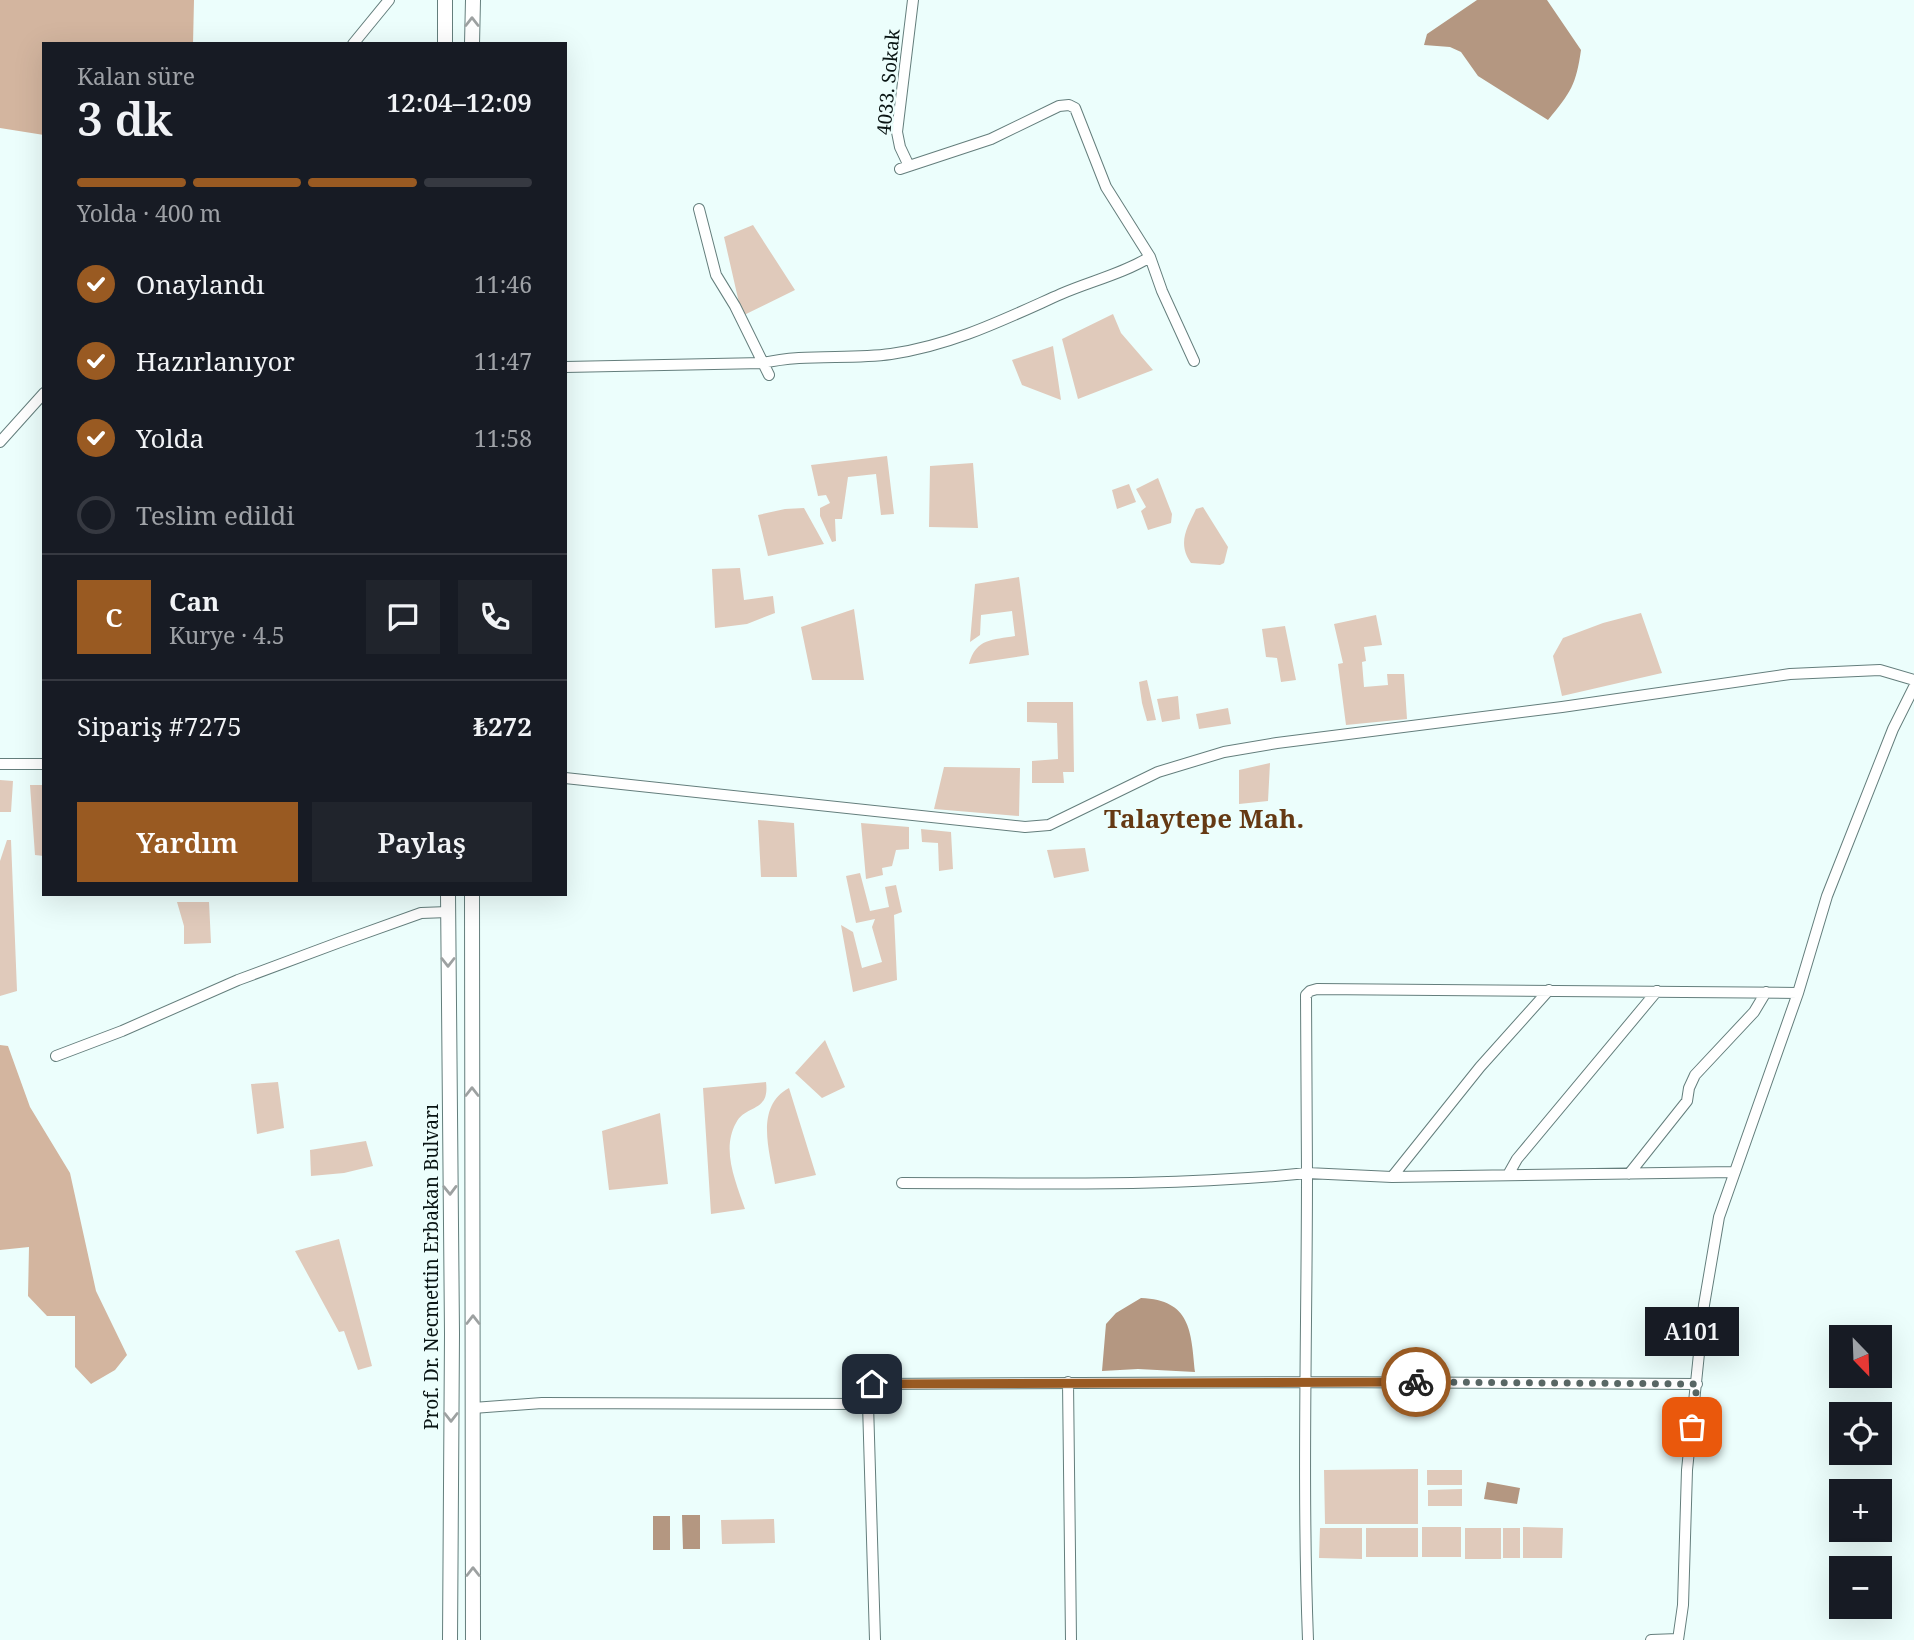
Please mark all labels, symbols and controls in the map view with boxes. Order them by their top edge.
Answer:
one-way arrow [465,16,480,27]
street label: 4033. Sokak [870,27,906,136]
text: Kalan süre [77,60,195,92]
text: 12:04–12:09 [386,84,532,120]
text: 3 dk [77,87,173,149]
text: Yolda · 400 m [77,197,221,229]
icon: check [77,265,115,303]
text: Onaylandı [136,266,265,302]
text: 11:46 [474,268,532,300]
icon: check [77,342,115,380]
text: Hazırlanıyor [136,343,295,379]
text: 11:47 [474,345,532,377]
icon: check [77,419,115,457]
text: Yolda [136,420,204,456]
text: 11:58 [474,422,532,454]
text: Teslim edildi [136,497,295,533]
button: chat [366,580,440,654]
button: phone [458,580,532,654]
text: Can [169,583,219,619]
text: C [105,599,123,635]
text: Kurye · 4.5 [169,619,285,651]
text: Sipariş #7275 [77,708,242,744]
text: ₺272 [473,708,532,744]
district label: Talaytepe Mah. [1104,800,1304,836]
button: Yardım [77,802,298,882]
button: Paylaş [312,802,532,882]
one-way arrow [441,957,456,968]
one-way arrow [464,1087,480,1097]
street label: Prof. Dr. Necmettin Erbakan Bulvarı [418,1104,444,1430]
one-way arrow [442,1185,458,1196]
callout: A101 [1645,1308,1739,1357]
one-way arrow [465,1314,481,1325]
text: A101 [1664,1315,1720,1347]
north arrow [1829,1325,1892,1388]
map controls [1829,1325,1892,1619]
courier [1381,1347,1451,1417]
pin [842,1354,902,1414]
icon: bike [1397,1363,1435,1401]
icon: home [853,1365,891,1403]
pin [1662,1397,1722,1457]
button: locate [1829,1402,1892,1465]
icon: bag [1673,1408,1711,1446]
one-way arrow [444,1412,459,1423]
button: + [1829,1479,1892,1542]
button: − [1829,1556,1892,1619]
one-way arrow [465,1566,481,1577]

